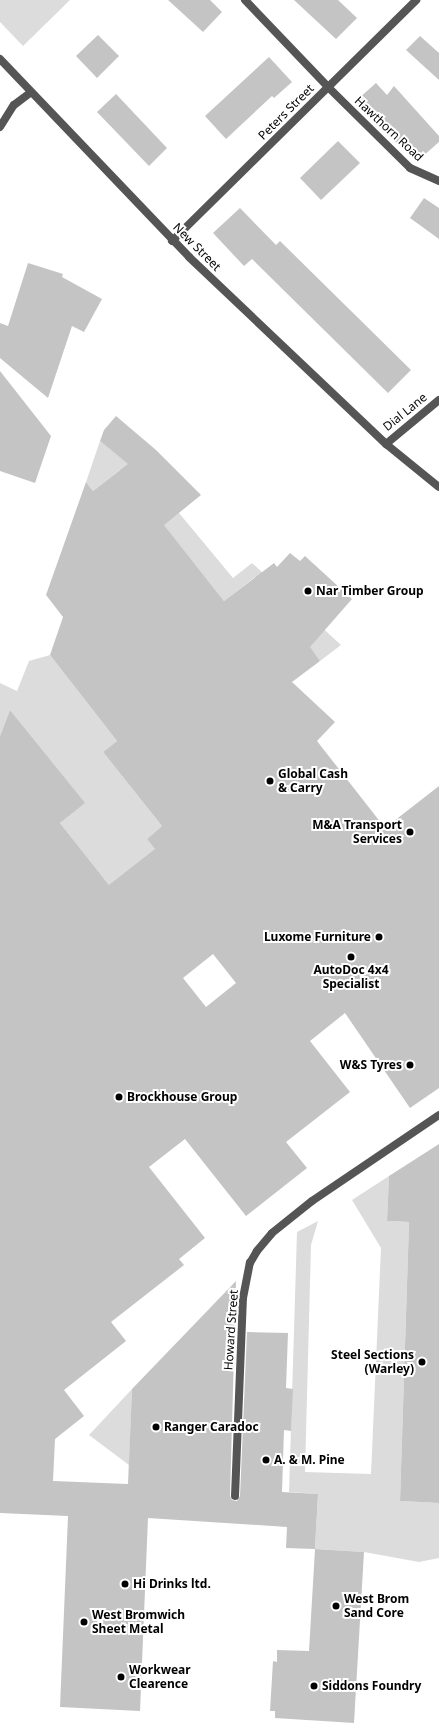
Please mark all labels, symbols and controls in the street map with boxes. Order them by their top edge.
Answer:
street label: Peters Street [255,81,317,143]
street label: Hawthorn Road [352,94,426,164]
street label: New Street [170,220,224,274]
street label: Dial Lane [380,390,430,434]
place label: Nar Timber Group [316,584,424,598]
marker: Nar Timber Group [303,586,313,596]
place label: Global Cash & Carry [278,767,348,795]
marker: Global Cash & Carry [265,776,275,786]
place label: M&A Transport Services [312,818,402,846]
marker: M&A Transport Services [405,827,415,837]
place label: Luxome Furniture [264,930,371,944]
marker: Luxome Furniture [374,932,384,942]
marker: AutoDoc 4x4 Specialist [346,952,356,962]
place label: AutoDoc 4x4 Specialist [313,963,389,991]
place label: W&S Tyres [340,1058,402,1072]
marker: W&S Tyres [405,1060,415,1070]
place label: Brockhouse Group [127,1090,237,1104]
marker: Brockhouse Group [114,1092,124,1102]
street label: Howard Street [221,1289,241,1371]
place label: Steel Sections (Warley) [331,1348,414,1376]
marker: Steel Sections (Warley) [417,1357,427,1367]
place label: Ranger Caradoc [164,1420,259,1434]
marker: Ranger Caradoc [151,1422,161,1432]
place label: A. & M. Pine [274,1453,345,1467]
marker: A. & M. Pine [261,1455,271,1465]
place label: Hi Drinks ltd. [133,1577,211,1591]
marker: Hi Drinks ltd. [120,1579,130,1589]
place label: West Brom Sand Core [344,1592,409,1620]
marker: West Brom Sand Core [331,1601,341,1611]
place label: West Bromwich Sheet Metal [92,1608,185,1636]
marker: West Bromwich Sheet Metal [79,1617,89,1627]
place label: Workwear Clearence [129,1663,191,1691]
marker: Workwear Clearence [116,1672,126,1682]
place label: Siddons Foundry [322,1679,421,1693]
marker: Siddons Foundry [309,1681,319,1691]

